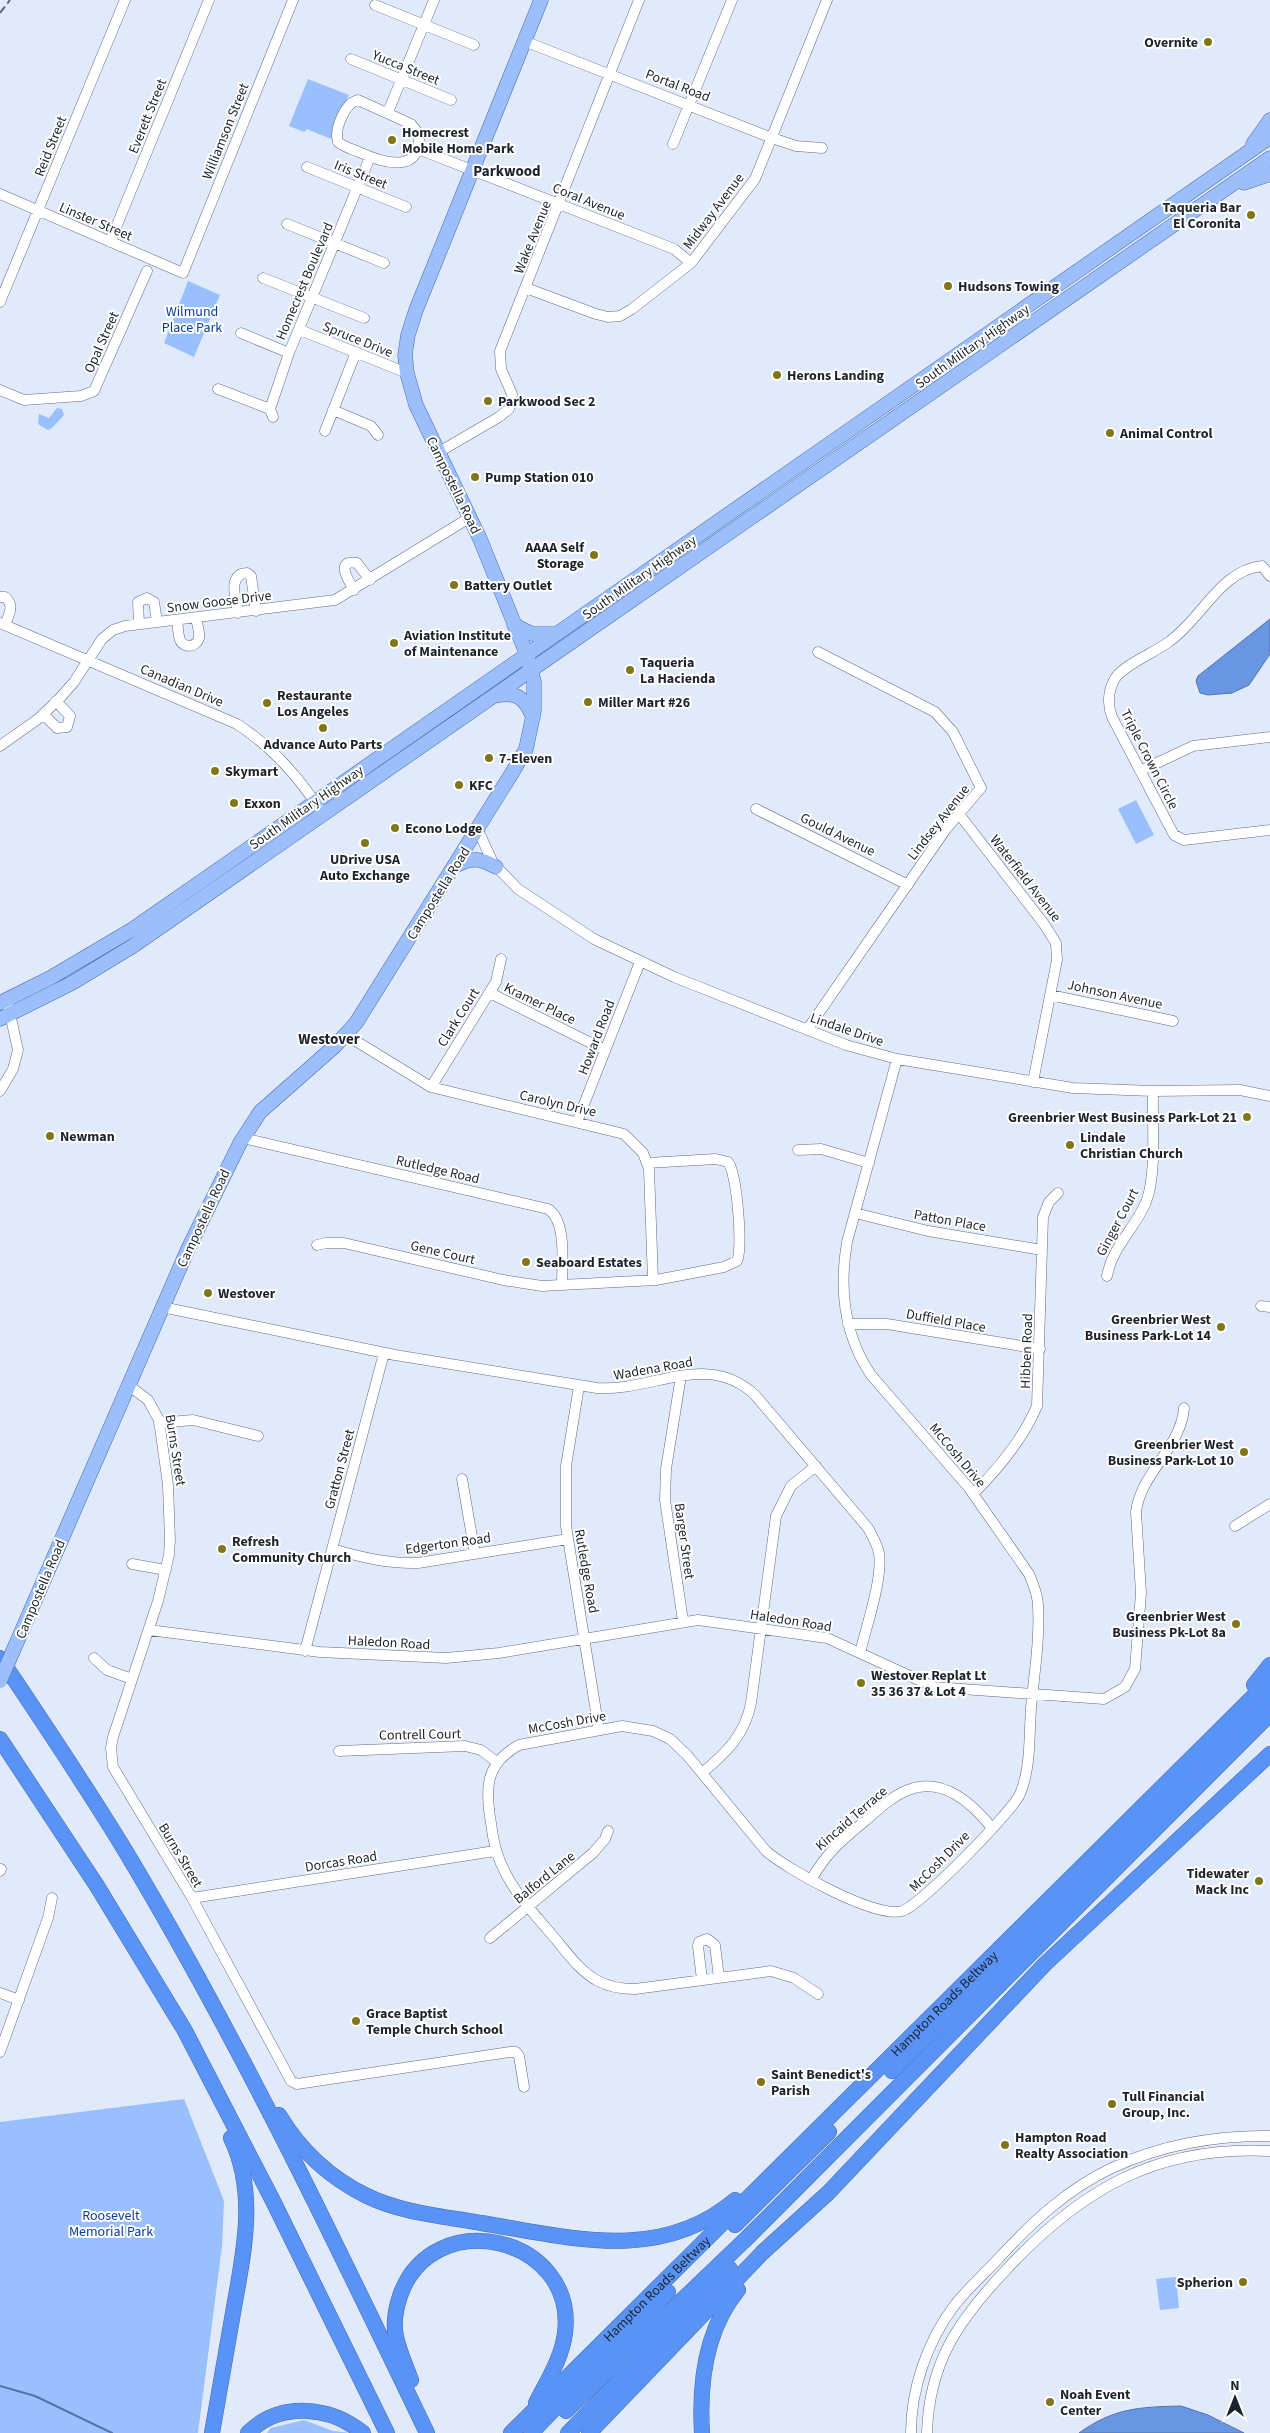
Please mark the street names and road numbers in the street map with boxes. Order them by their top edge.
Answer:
street label: Yucca Street [368,45,443,91]
street label: Portal Road [642,64,713,107]
street label: Everett Street [124,76,172,157]
street label: Williamson Street [197,80,255,183]
street label: Reid Street [30,113,72,180]
street label: Iris Street [331,155,390,195]
street label: Midway Avenue [678,169,749,254]
street label: Coral Avenue [549,178,628,226]
street label: Linster Street [56,198,136,246]
street label: Wake Avenue [509,198,557,277]
street label: Homecrest Boulevard [271,219,339,343]
street label: South Military Highway [911,300,1034,394]
street label: Opal Street [79,308,124,376]
street label: Spruce Drive [320,317,396,363]
street label: Campostella Road [421,433,485,538]
street label: South Military Highway [578,531,701,625]
street label: Snow Goose Drive [166,586,273,618]
street label: Canadian Drive [137,659,226,713]
street label: Triple Crown Circle [1115,706,1183,813]
street label: South Military Highway [245,761,368,855]
street label: Lindsey Avenue [903,781,975,865]
street label: Gould Avenue [797,808,878,862]
street label: Waterfield Avenue [985,831,1066,926]
street label: Campostella Road [402,843,475,944]
street label: Johnson Avenue [1065,975,1164,1015]
street label: Kramer Place [500,978,579,1030]
street label: Clark Court [433,984,485,1051]
street label: Howard Road [573,997,620,1078]
street label: Lindale Drive [807,1008,886,1052]
street label: Carolyn Drive [517,1085,598,1123]
street label: Rutledge Road [394,1151,482,1189]
street label: Campostella Road [172,1166,235,1271]
street label: Ginger Court [1092,1185,1144,1260]
street label: Patton Place [912,1205,987,1237]
street label: Gene Court [408,1236,477,1270]
street label: Duffield Place [904,1304,987,1338]
street label: Hibben Road [1016,1313,1038,1389]
street label: Wadena Road [612,1352,694,1386]
street label: Burns Street [159,1413,191,1488]
street label: McCosh Drive [924,1419,990,1492]
street label: Gratton Street [320,1427,360,1512]
street label: Barger Street [669,1502,699,1581]
street label: Rutledge Road [569,1527,603,1615]
street label: Edgerton Road [404,1528,492,1560]
street label: Campostella Road [11,1537,71,1642]
street label: Haledon Road [749,1605,833,1637]
street label: Haledon Road [347,1631,431,1655]
street label: McCosh Drive [527,1706,608,1740]
street label: Contrell Court [379,1724,462,1746]
street label: Kincaid Terrace [811,1782,892,1856]
street label: Burns Street [153,1819,207,1892]
street label: McCosh Drive [905,1827,975,1897]
street label: Dorcas Road [304,1846,379,1878]
street label: Balford Lane [510,1847,580,1909]
street label: Hampton Roads Beltway [887,1946,1003,2062]
street label: Hampton Roads Beltway [599,2231,716,2347]

